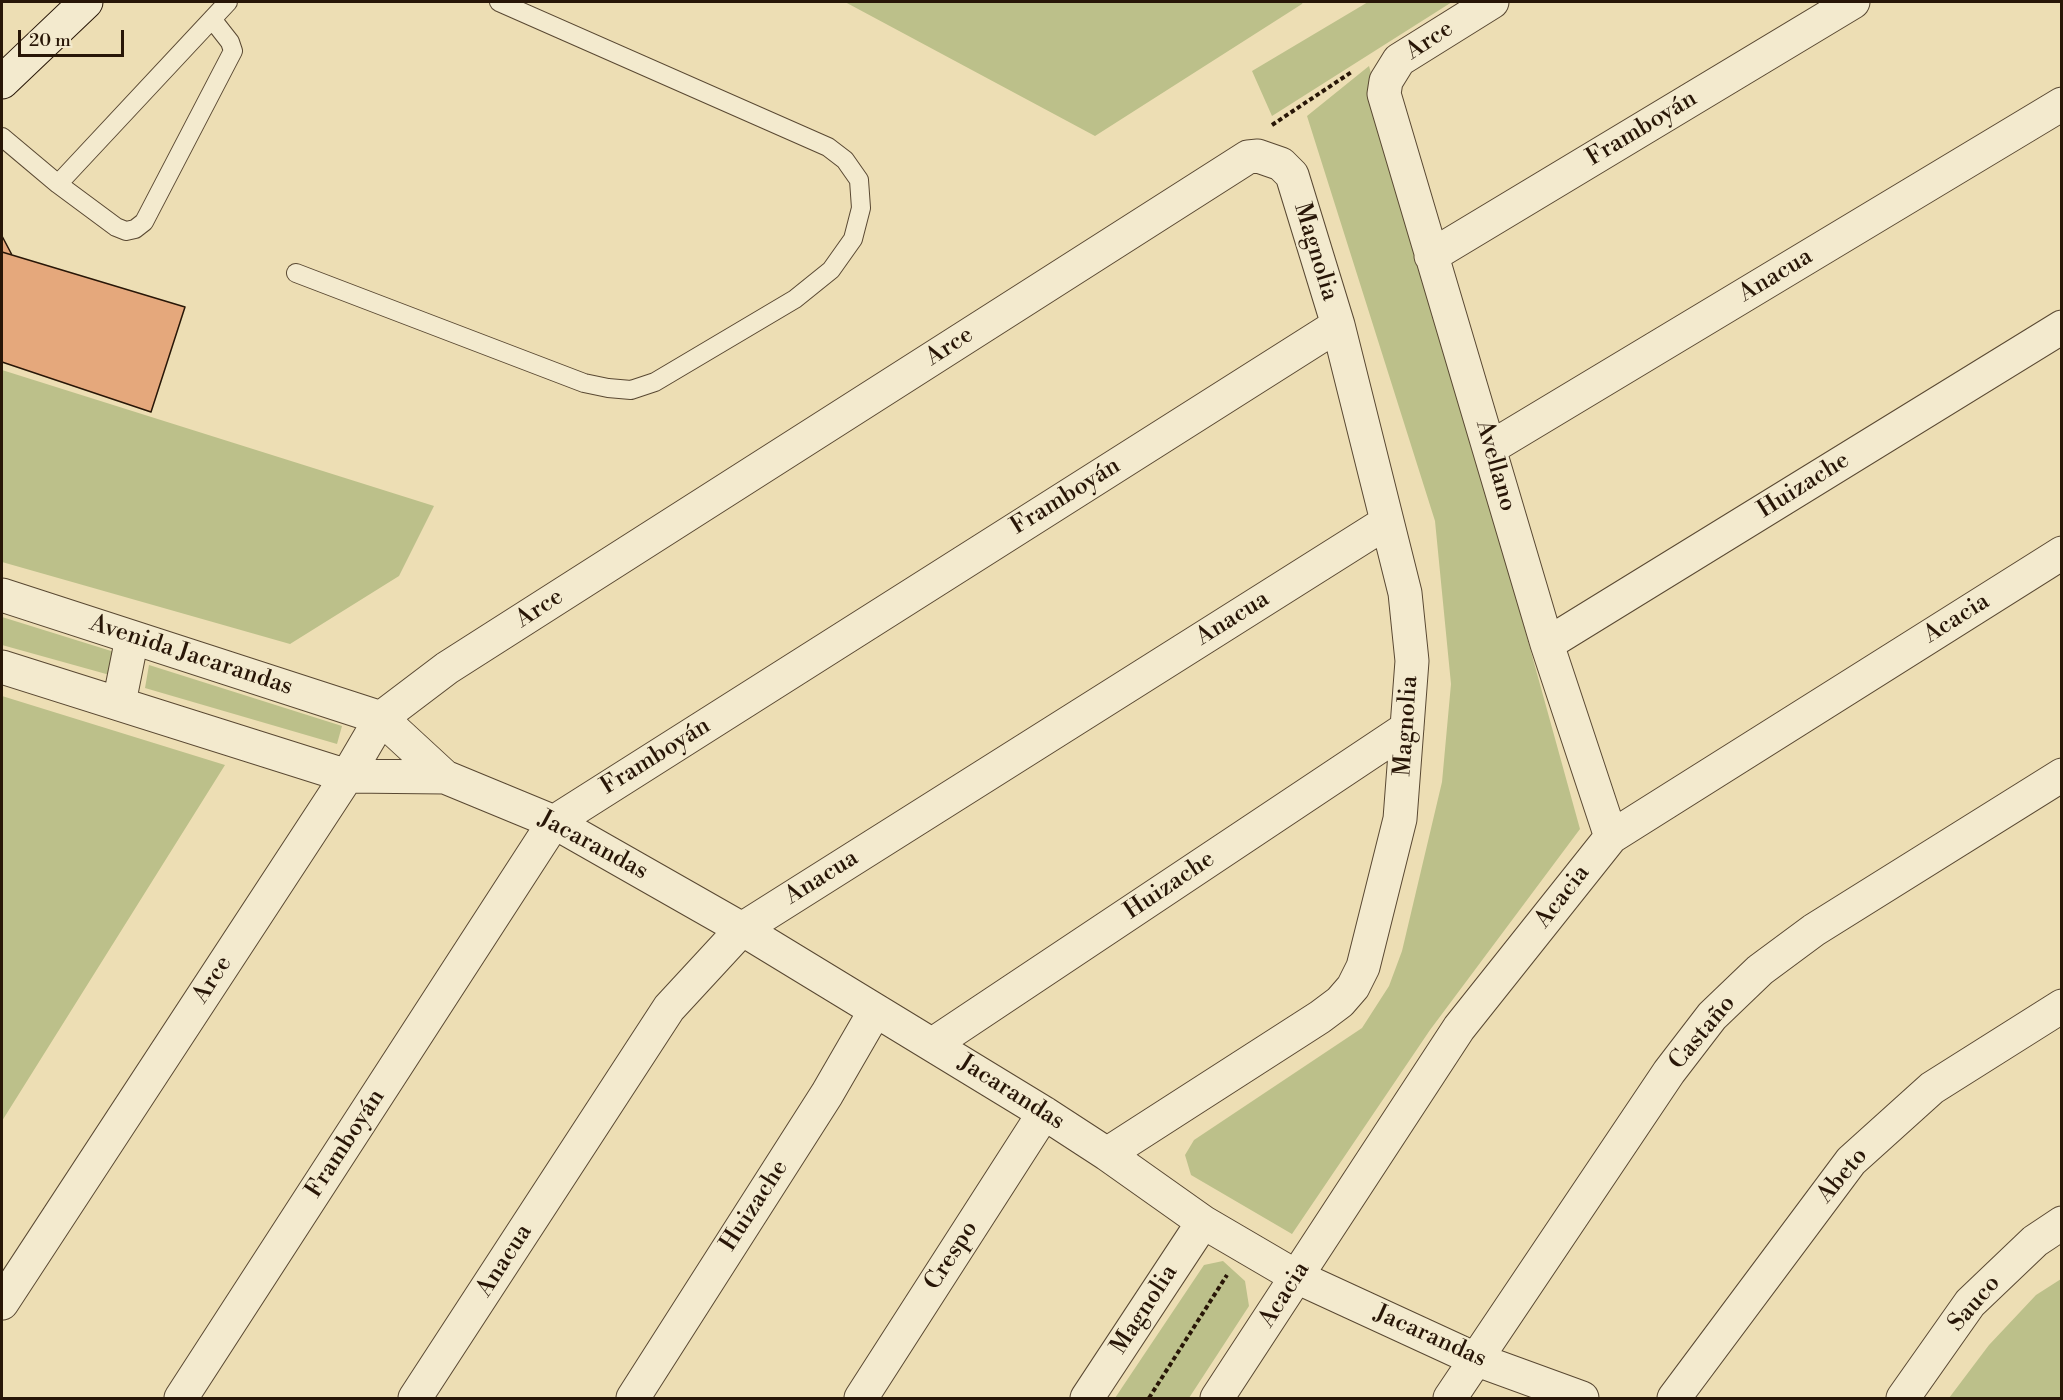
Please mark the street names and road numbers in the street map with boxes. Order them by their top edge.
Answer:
street label: Arce [1401,15,1459,67]
street label: Framboyán [1582,85,1702,173]
street label: Magnolia [1287,200,1343,304]
street label: Anacua [1734,243,1818,309]
street label: Arce [921,321,979,373]
street label: Avellano [1468,417,1522,515]
street label: Huizache [1753,447,1855,525]
street label: Framboyán [1006,452,1126,542]
street label: Arce [511,583,569,635]
street label: Anacua [1191,585,1275,653]
street label: Acacia [1919,588,1995,650]
street label: Avenida Jacarandas [86,610,296,702]
street label: Magnolia [1389,675,1425,777]
street label: Framboyán [596,712,716,802]
street label: Jacarandas [533,805,653,887]
street label: Anacua [780,844,864,912]
street label: Huizache [1119,845,1221,927]
street label: Acacia [1529,860,1597,934]
street label: Arce [187,951,239,1009]
street label: Castaño [1664,990,1742,1076]
street label: Jacarandas [953,1049,1069,1137]
street label: Framboyán [300,1084,392,1204]
street label: Abeto [1812,1142,1874,1210]
street label: Huizache [715,1155,795,1257]
street label: Crespo [919,1216,985,1296]
street label: Anacua [471,1219,539,1303]
street label: Acacia [1253,1257,1317,1333]
street label: Magnolia [1105,1260,1185,1360]
street label: Sauco [1943,1270,2007,1338]
street label: Jacarandas [1370,1300,1490,1374]

